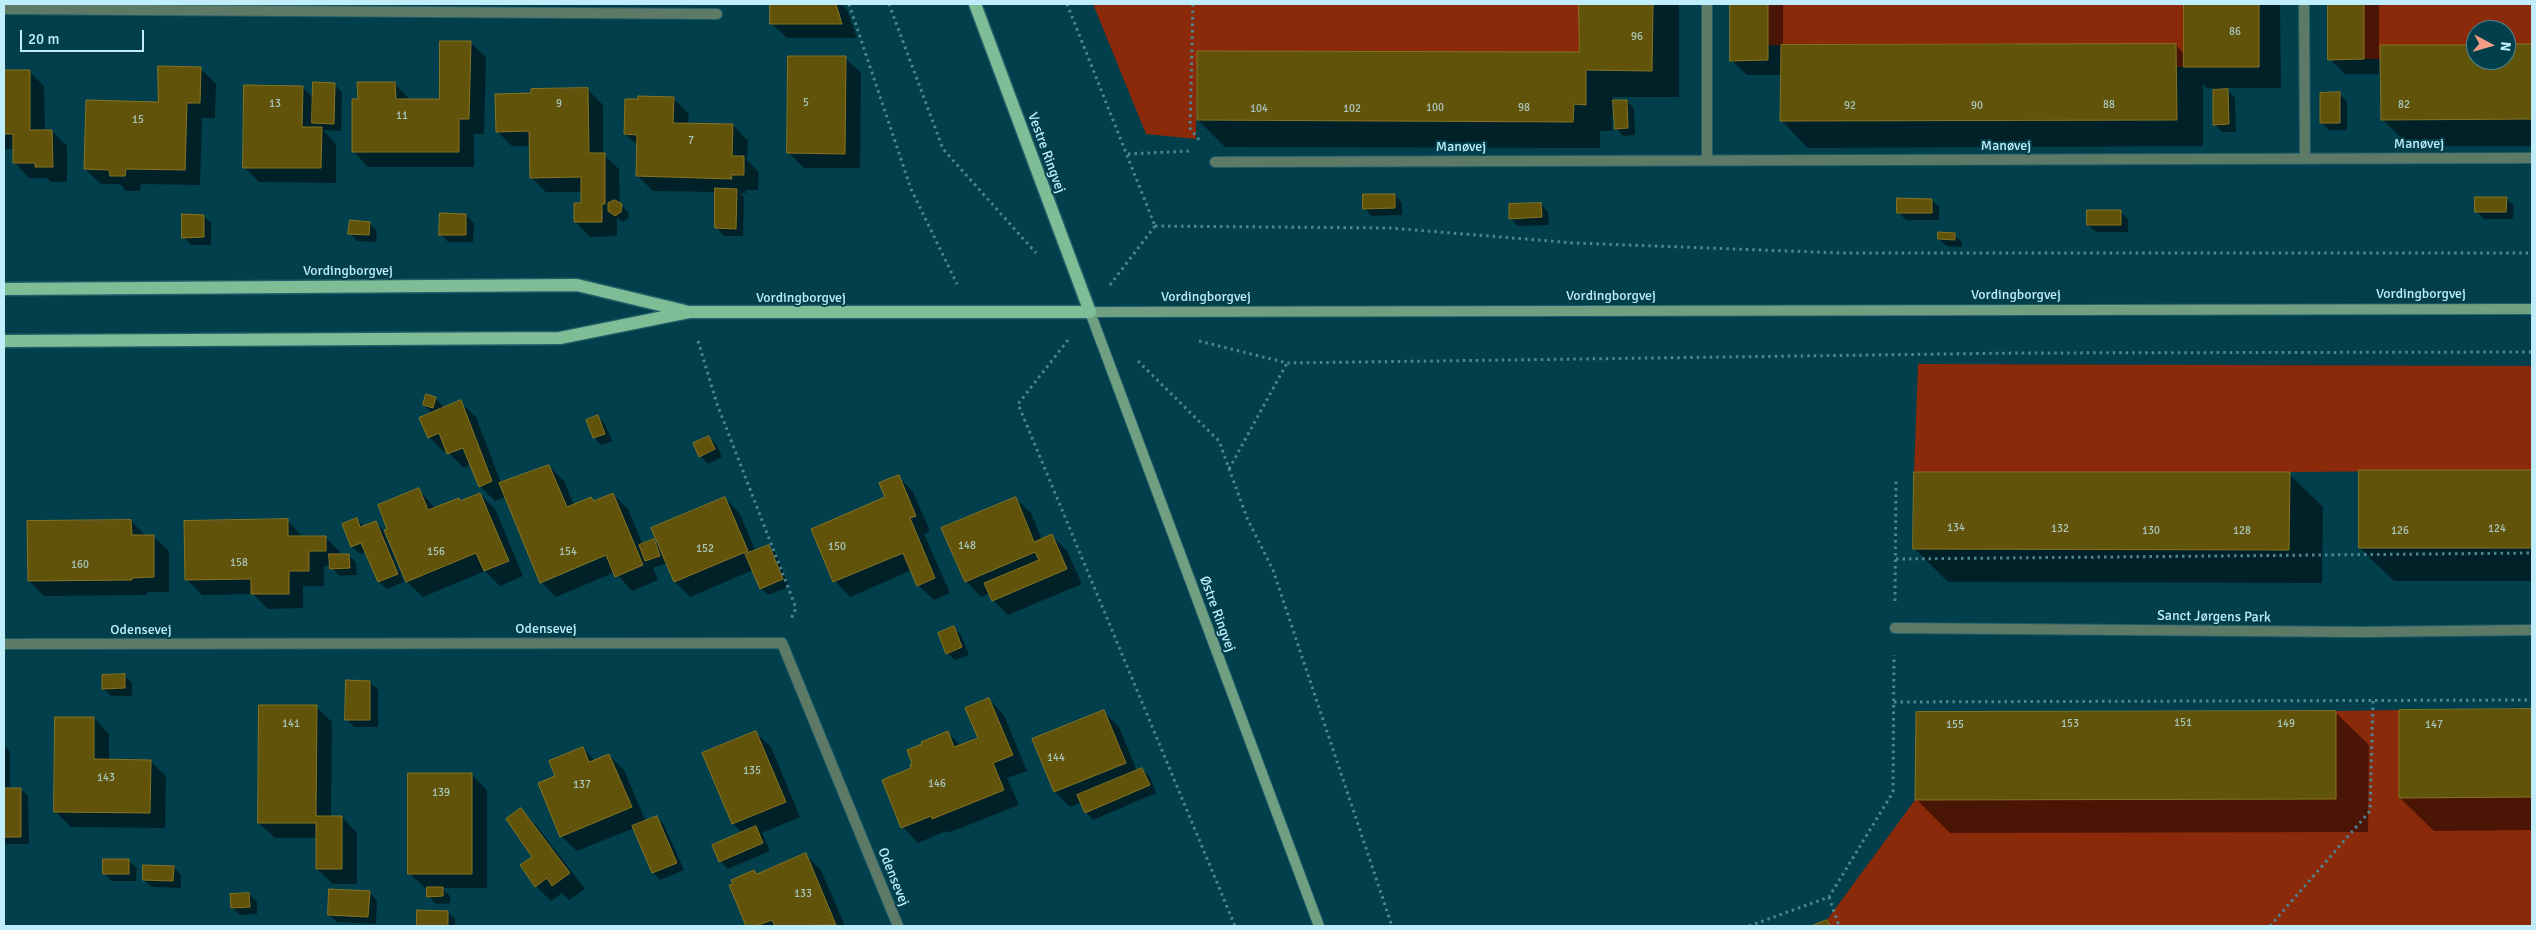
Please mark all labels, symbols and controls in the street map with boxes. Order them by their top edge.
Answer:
scale bar [22,20,146,52]
north arrow [2466,20,2516,70]
house number: 86 [2229,25,2241,39]
text: 20 m [28,30,59,48]
house number: 96 [1631,30,1643,44]
text: N [2496,41,2514,52]
house number: 5 [803,96,809,110]
house number: 13 [269,97,281,111]
house number: 9 [556,97,562,111]
house number: 88 [2103,98,2115,112]
house number: 82 [2398,98,2410,112]
house number: 92 [1844,99,1856,113]
house number: 90 [1971,99,1983,113]
house number: 100 [1426,101,1444,115]
house number: 98 [1518,101,1530,115]
house number: 104 [1250,102,1268,116]
house number: 102 [1343,102,1361,116]
house number: 11 [396,109,408,123]
street label: Vestre Ringvej [1024,110,1068,196]
house number: 15 [132,113,144,127]
house number: 7 [688,134,694,148]
street label: Manøvej [2394,136,2444,152]
street label: Manøvej [1981,138,2031,154]
street label: Manøvej [1436,139,1486,155]
street label: Vordingborgvej [303,263,393,279]
street label: Vordingborgvej [2376,286,2466,302]
street label: Vordingborgvej [1971,287,2061,303]
street label: Vordingborgvej [1566,288,1656,304]
street label: Vordingborgvej [1161,289,1251,305]
street label: Vordingborgvej [756,290,846,306]
house number: 134 [1947,521,1965,535]
house number: 132 [2051,522,2069,536]
house number: 124 [2488,522,2506,536]
house number: 130 [2142,524,2160,538]
house number: 128 [2233,524,2251,538]
house number: 126 [2391,524,2409,538]
house number: 148 [958,539,976,553]
house number: 150 [828,540,846,554]
house number: 152 [696,542,714,556]
house number: 156 [427,545,445,559]
house number: 154 [559,545,577,559]
house number: 158 [230,556,248,570]
house number: 160 [71,558,89,572]
street label: Østre Ringvej [1196,574,1238,654]
street label: Sanct Jørgens Park [2157,608,2271,626]
street label: Odensevej [515,621,577,637]
street label: Odensevej [110,622,172,638]
house number: 151 [2174,716,2192,730]
house number: 141 [282,717,300,731]
house number: 153 [2061,717,2079,731]
house number: 149 [2277,717,2295,731]
house number: 155 [1946,718,1964,732]
house number: 147 [2425,718,2443,732]
house number: 144 [1047,751,1065,765]
house number: 135 [743,764,761,778]
house number: 143 [97,771,115,785]
house number: 146 [928,777,946,791]
house number: 137 [573,778,591,792]
house number: 139 [432,786,450,800]
street label: Odensevej [874,845,912,909]
house number: 133 [794,887,812,901]

